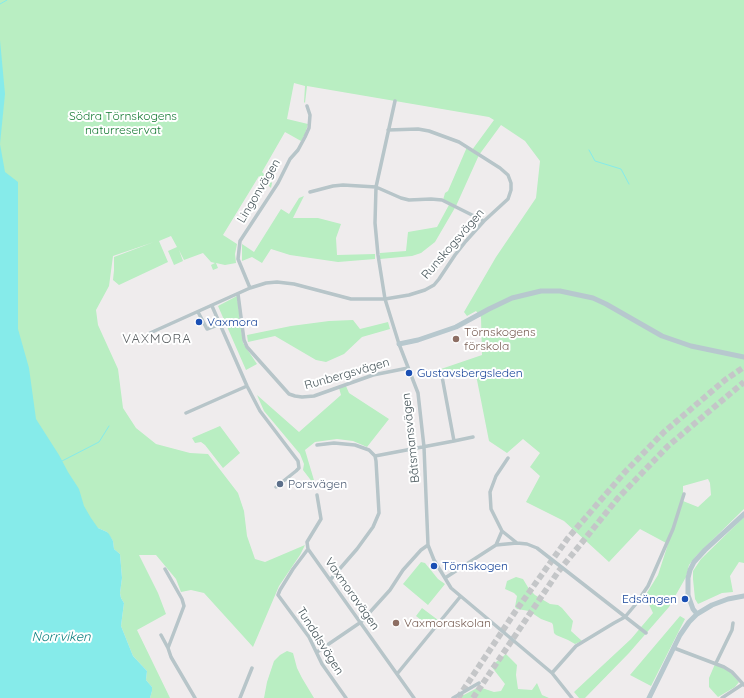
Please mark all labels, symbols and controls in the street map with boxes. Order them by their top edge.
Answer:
park label: Södra Törnskogens naturreservat [69,109,177,137]
street label: Lingonvägen [234,157,284,225]
street label: Runskogsvägen [419,206,487,282]
place label: Vaxmora [207,315,258,329]
marker: Vaxmora [194,317,204,327]
place label: Törnskogens förskola [464,325,536,353]
district label: VAXMORA [122,331,192,347]
marker: Törnskogens förskola [451,334,461,344]
street label: Runbergsvägen [303,355,391,393]
place label: Gustavsbergsleden [417,366,523,380]
marker: Gustavsbergsleden [404,368,414,378]
street label: Båtsmansvägen [399,392,423,484]
place label: Porsvägen [288,477,347,491]
marker: Porsvägen [275,479,285,489]
street label: Vaxmoravägen [322,555,382,633]
place label: Törnskogen [442,559,508,573]
marker: Törnskogen [429,561,439,571]
place label: Edsängen [622,592,677,606]
marker: Edsängen [680,594,690,604]
street label: Tundalsvägen [293,605,347,677]
place label: Vaxmoraskolan [404,616,491,630]
marker: Vaxmoraskolan [391,618,401,628]
water label: Norrviken [31,629,91,645]

